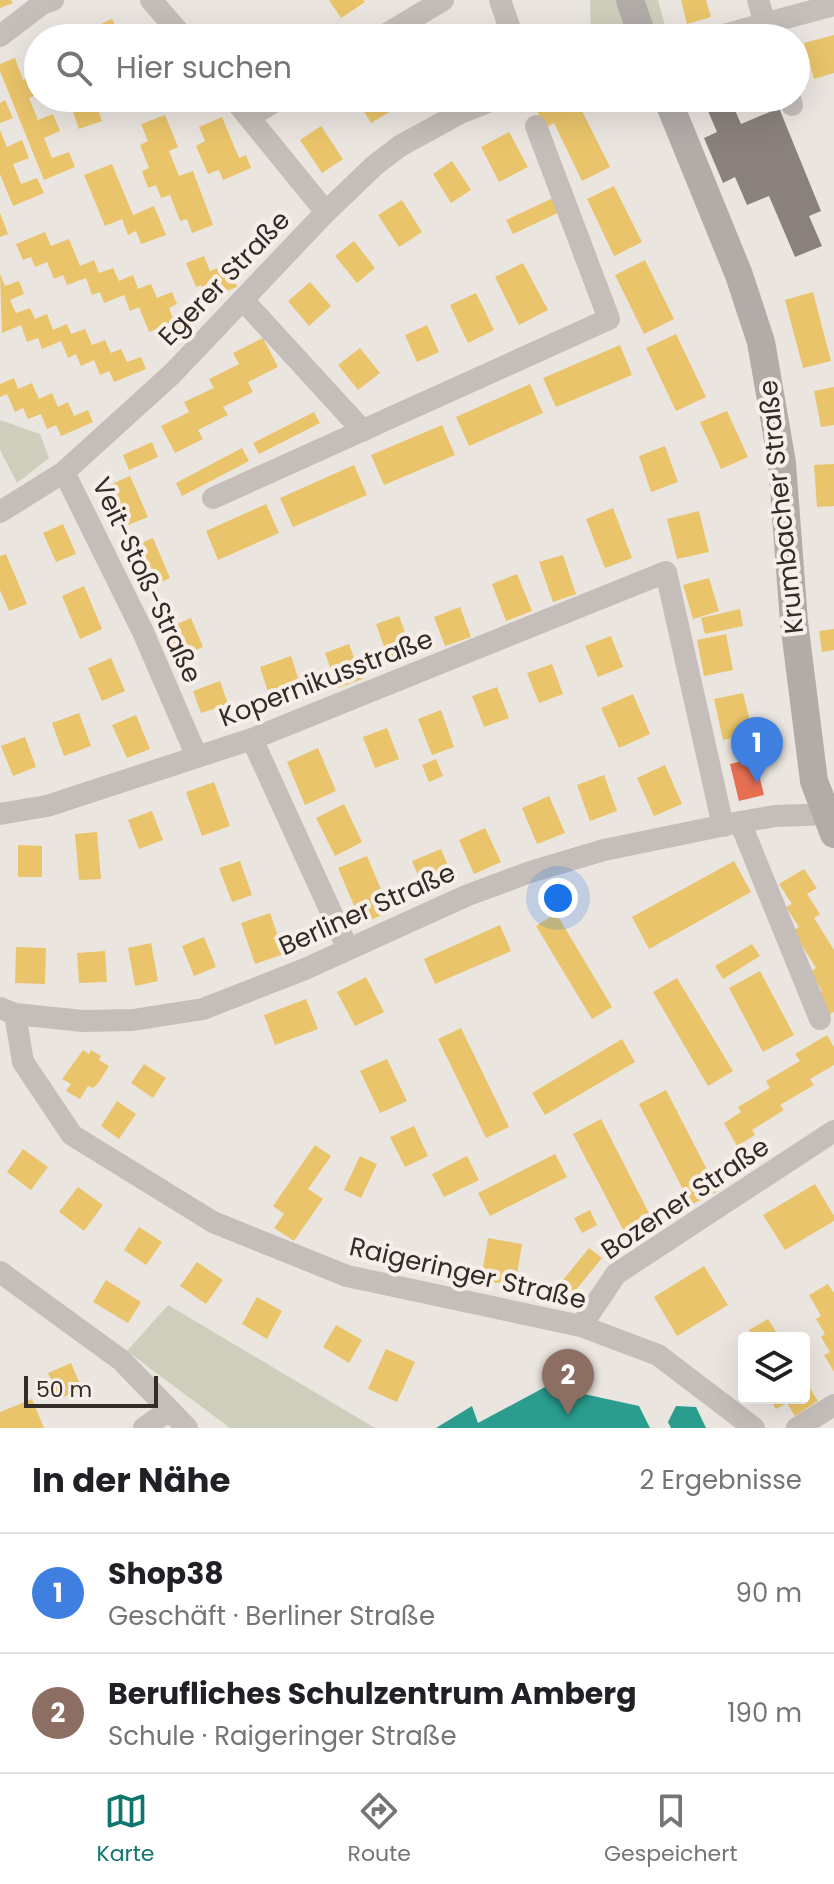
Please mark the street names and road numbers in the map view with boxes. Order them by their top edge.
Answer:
street label: Egerer Straße [150,202,298,354]
street label: Krumbacher Straße [750,378,812,636]
street label: Veit-Stoß-Straße [84,471,210,689]
street label: Kopernikusstraße [214,621,438,735]
street label: Berliner Straße [273,854,461,964]
street label: Bozener Straße [594,1128,776,1268]
street label: Raigeringer Straße [346,1228,590,1318]

